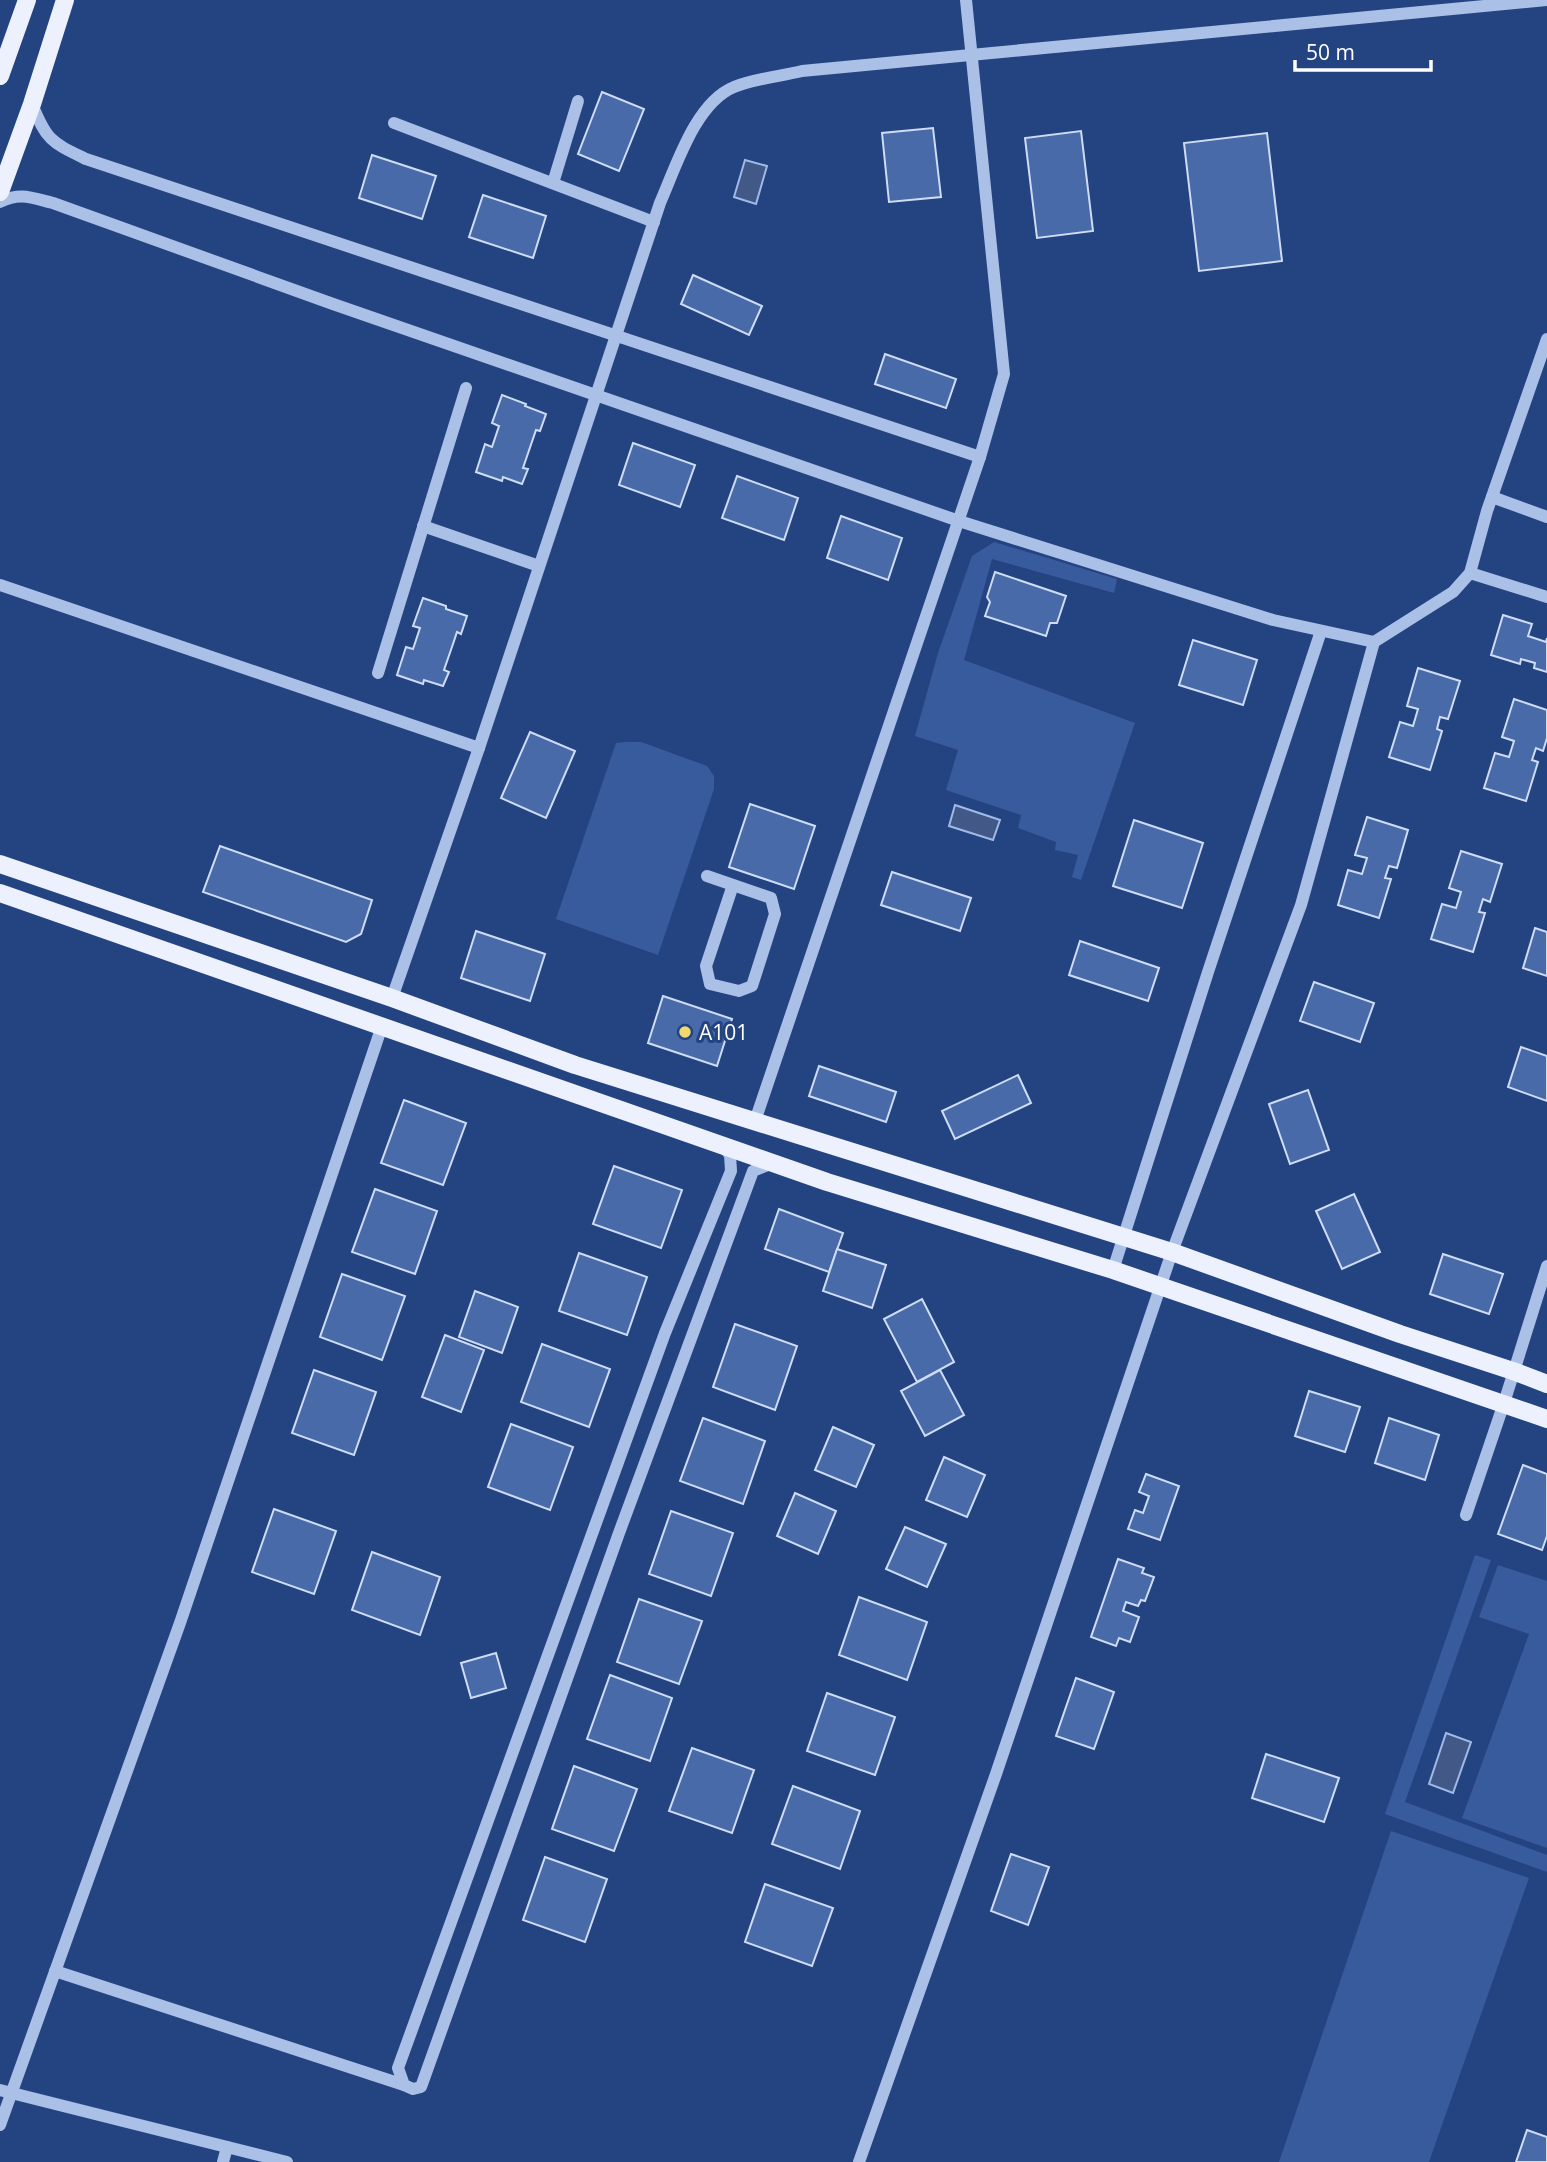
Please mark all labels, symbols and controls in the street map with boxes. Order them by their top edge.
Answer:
scale bar [1295,28,1432,72]
text: 50 m [1306,38,1355,66]
place label: A101 [699,1018,748,1046]
marker: A101 [677,1024,693,1040]

